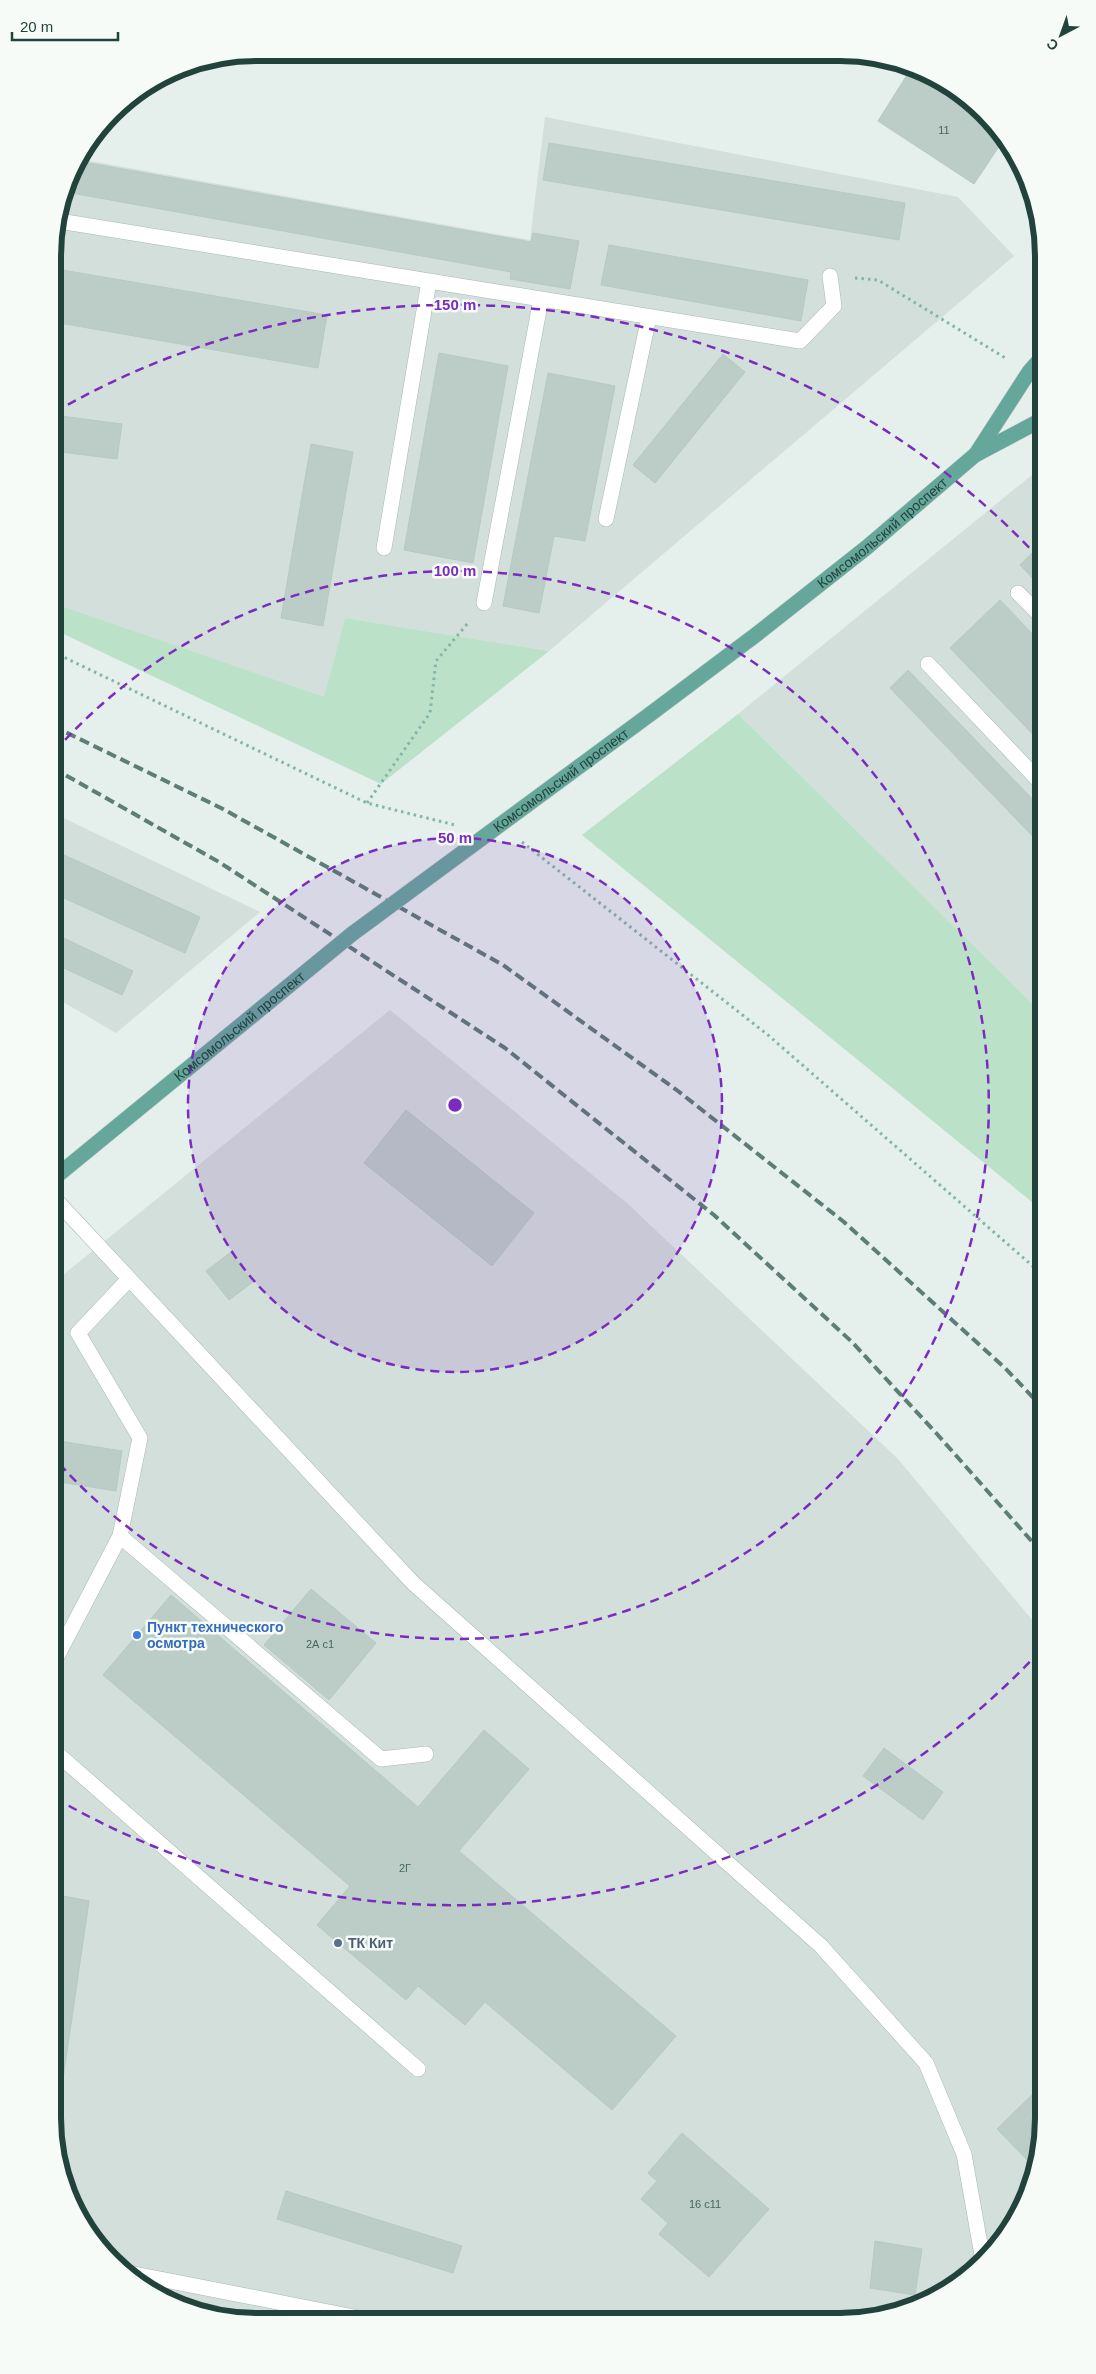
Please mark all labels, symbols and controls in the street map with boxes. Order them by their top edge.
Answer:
scale bar [12,10,119,42]
north arrow [1036,10,1086,60]
text: 20 m [20,18,53,35]
text: С [1043,35,1062,54]
house number: 11 [938,124,950,136]
text: 150 m [434,296,476,313]
street label: Комсомольский проспект [814,474,951,591]
text: 100 m [434,562,476,579]
street label: Комсомольский проспект [490,725,632,835]
text: 50 m [438,829,472,846]
street label: Комсомольский проспект [171,968,308,1084]
centre of rings [446,1096,464,1114]
place label: Пункт технического осмотра [147,1619,283,1651]
marker: Пункт технического осмотра [131,1629,143,1641]
house number: 2А с1 [306,1638,334,1650]
house number: 2Г [399,1862,411,1874]
place label: ТК Кит [348,1935,393,1951]
marker: ТК Кит [332,1937,344,1949]
house number: 16 с11 [689,2198,721,2210]

